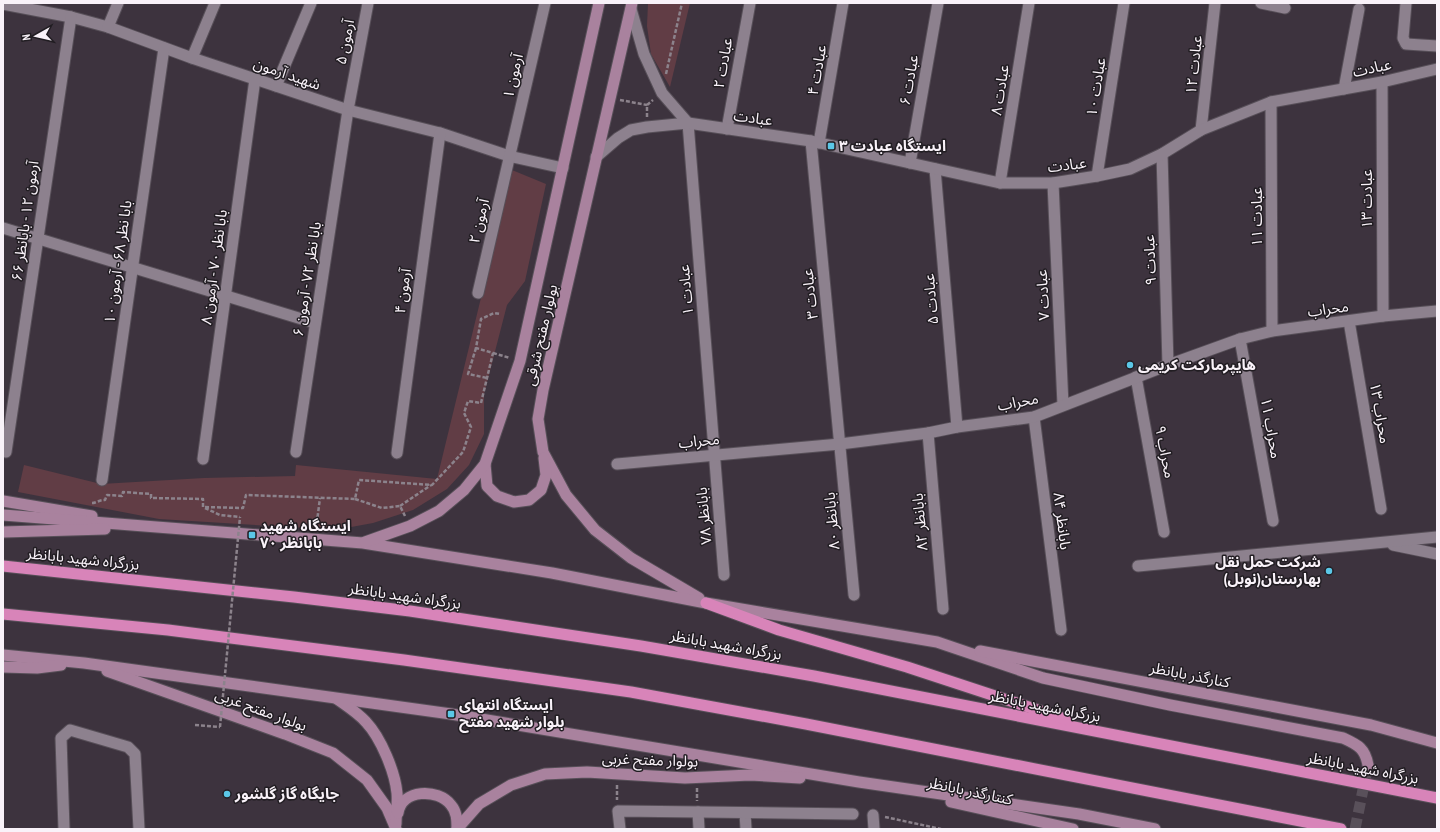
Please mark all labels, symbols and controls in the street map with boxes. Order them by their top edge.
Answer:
north arrow [16,16,56,56]
street label: آرمون ۵ [331,17,358,66]
text: N [19,33,33,41]
street label: عبادت ۱۲ [1181,34,1206,96]
street label: عبادت ۲ [709,36,736,90]
street label: عبادت ۴ [803,43,830,97]
street label: آرمون ۱ [498,51,527,100]
street label: شهید آرمون [251,53,323,94]
street label: عبادت ۶ [895,53,922,107]
street label: عبادت [1351,54,1393,81]
street label: عبادت ۱۰ [1081,56,1110,118]
street label: عبادت ۸ [986,63,1013,117]
street label: عبادت [732,105,774,130]
place label: ایستگاه عبادت ۳ [839,136,946,155]
marker: ایستگاه عبادت ۳ [826,141,836,151]
street label: عبادت [1046,153,1088,176]
street label: آرمون ۱۲ - بابانظر ۶۶ [7,159,42,282]
street label: عبادت ۱۳ [1357,169,1376,229]
street label: عبادت ۱۱ [1247,187,1266,247]
street label: آرمون ۲ [464,196,493,245]
street label: بابا نظر ۶۸ - آرمون ۱۰ [99,199,136,325]
street label: بابا نظر ۷۰ - آرمون ۸ [196,208,231,326]
street label: بابا نظر ۷۲ - آرمون ۶ [288,220,325,338]
street label: عبادت ۹ [1139,234,1160,286]
street label: عبادت ۱ [674,263,697,316]
street label: آرمون ۴ [390,267,415,315]
street label: عبادت ۳ [797,267,822,320]
street label: عبادت ۷ [1032,269,1053,321]
street label: عبادت ۵ [919,272,942,325]
street label: بولوار مفتح شرقی [520,282,564,388]
street label: محراب [1306,296,1350,321]
place label: هایپرمارکت کریمی [1138,355,1256,375]
marker: هایپرمارکت کریمی [1125,360,1135,370]
street label: محراب ۱۳ [1366,381,1395,445]
street label: محراب [996,388,1040,415]
street label: محراب ۱۱ [1257,396,1286,460]
street label: محراب ۹ [1151,424,1180,480]
street label: محراب [677,429,721,452]
street label: بابانظر ۷۸ [692,486,715,546]
street label: بابانظر ۸۰ [820,491,843,551]
street label: بابانظر ۸۴ [1050,491,1075,551]
street label: بابانظر ۸۲ [908,492,931,552]
place label: ایستگاه شهید بابانظر ۷۰ [260,516,351,552]
marker: ایستگاه شهید بابانظر ۷۰ [247,530,257,540]
street label: بزرگراه شهید بابانظر [25,543,140,574]
place label: شرکت حمل نقل بهارستان(نوبل) [1215,552,1321,588]
marker: شرکت حمل نقل بهارستان(نوبل) [1324,566,1334,576]
street label: بزرگراه شهید بابانظر [347,578,462,613]
street label: بزرگراه شهید بابانظر [668,625,783,664]
street label: کنارگذر بابانظر [1148,657,1232,692]
street label: بولوار مفتح غربی [212,684,310,738]
street label: بزرگراه شهید بابانظر [987,685,1102,726]
place label: ایستگاه انتهای بلوار شهید مفتح [459,695,565,733]
marker: ایستگاه انتهای بلوار شهید مفتح [446,709,456,719]
street label: بزرگراه شهید بابانظر [1305,747,1420,788]
street label: بولوار مفتح غربی [601,748,698,774]
street label: کنتارگذر بابانظر [925,772,1015,809]
place label: جایگاه گاز گلشور [234,784,340,803]
marker: جایگاه گاز گلشور [222,789,232,799]

